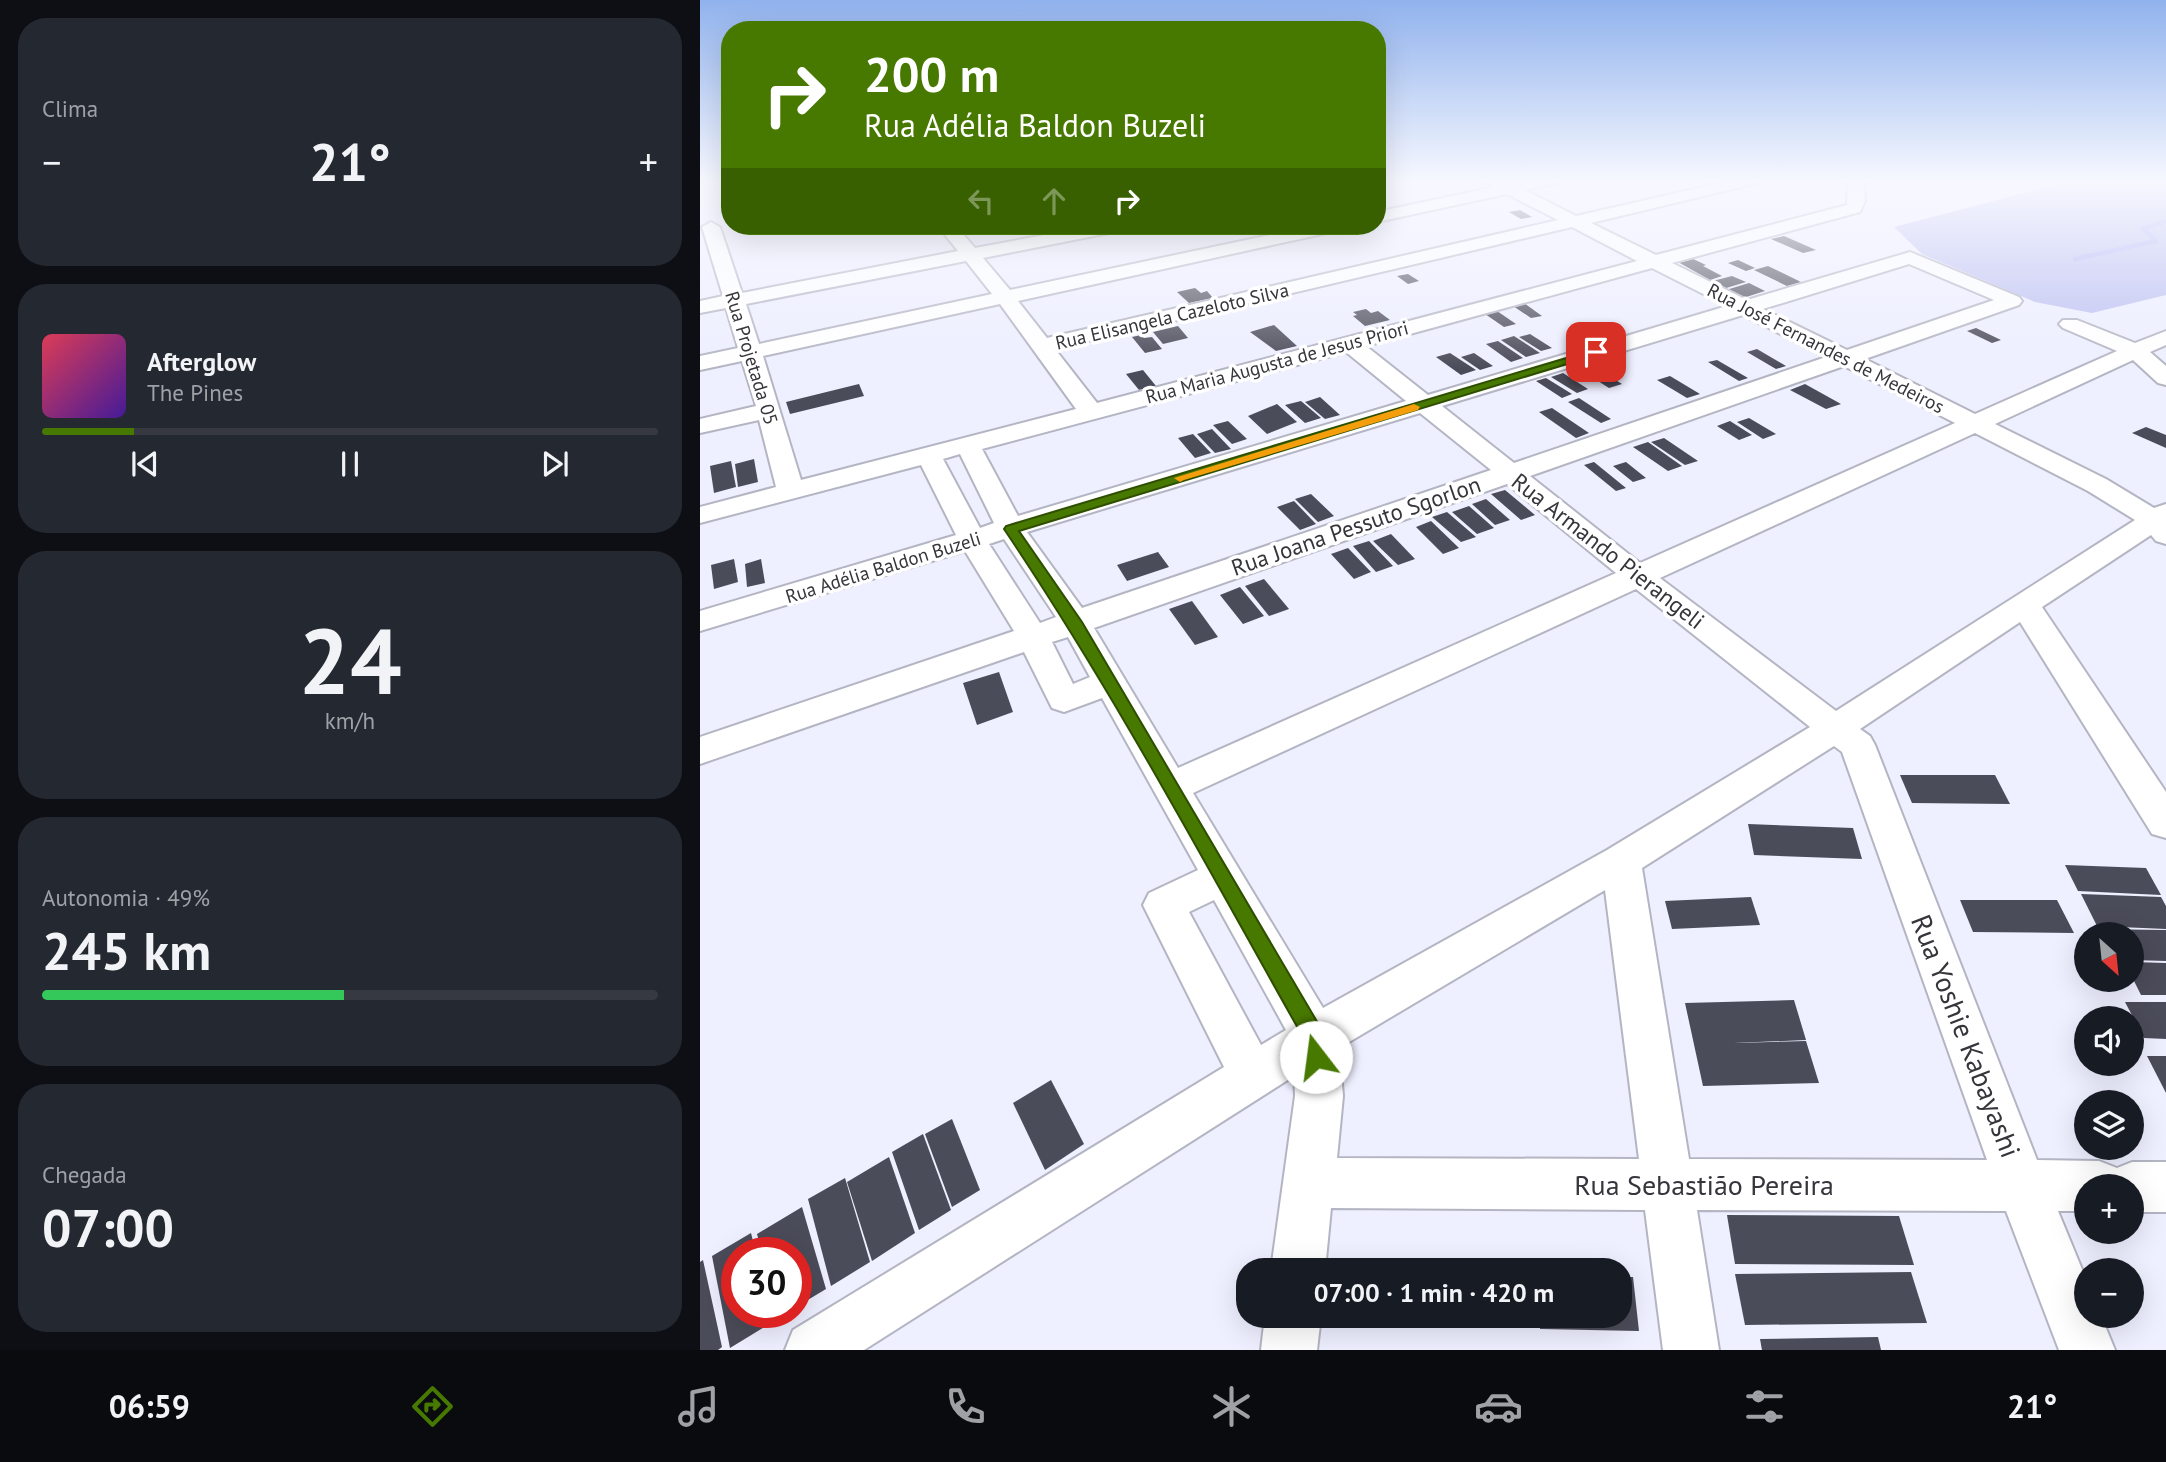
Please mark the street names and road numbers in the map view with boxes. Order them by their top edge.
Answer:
street label: Rua Elisangela Cazeloto Silva [1053,277,1291,355]
street label: Rua José Fernandes de Medeiros [1704,278,1948,418]
street label: Rua Projetada 05 [720,288,784,428]
street label: Rua Maria Augusta de Jesus Priori [1143,315,1411,409]
street label: Rua Armando Pierangeli [1506,466,1711,635]
street label: Rua Joana Pessuto Sgorlon [1227,469,1484,582]
street label: Rua Adélia Baldon Buzeli [782,526,984,608]
street label: Rua Yoshie Kabayashi [1903,909,2030,1163]
street label: Rua Sebastião Pereira [1574,1166,1834,1203]

